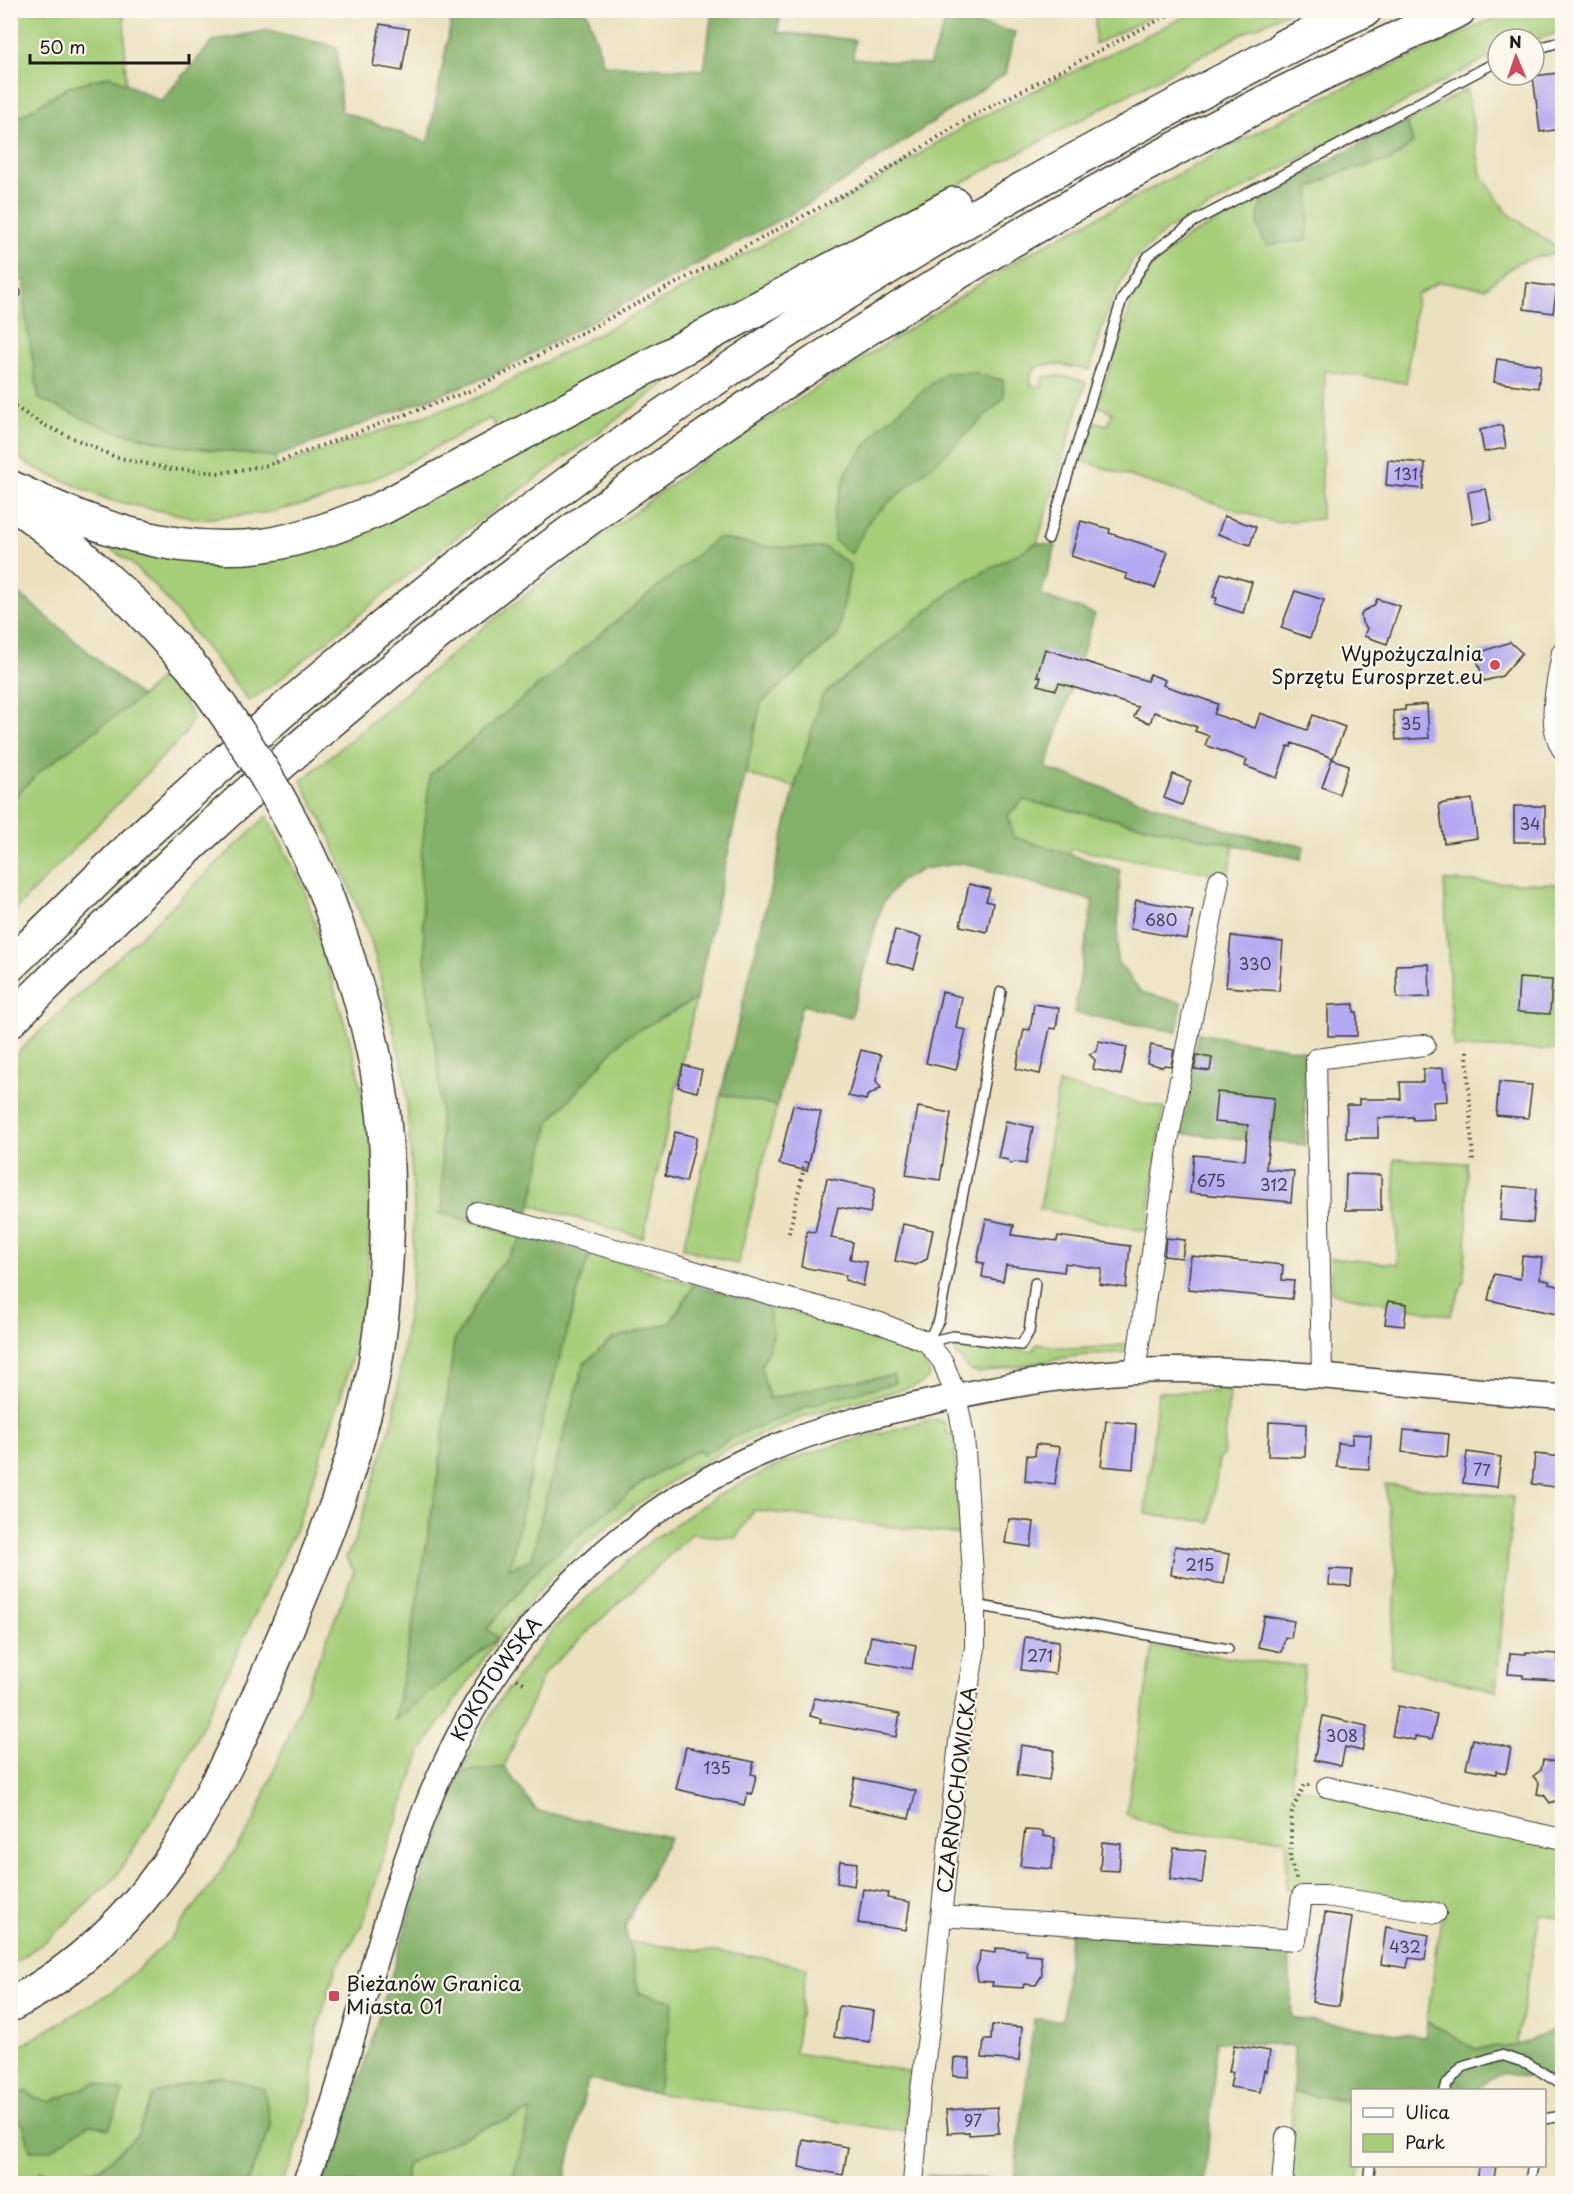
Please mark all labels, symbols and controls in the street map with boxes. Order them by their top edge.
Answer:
scale bar [30,27,189,65]
north arrow [1486,27,1546,87]
text: N [1509,29,1522,53]
text: 50 m [39,33,86,60]
house number: 131 [1394,461,1418,485]
place label: Wypożyczalnia Sprzętu Eurosprzet.eu [1271,638,1484,691]
marker: Wypożyczalnia Sprzętu Eurosprzet.eu [1488,658,1502,672]
house number: 35 [1401,711,1421,735]
house number: 34 [1519,811,1541,835]
house number: 680 [1145,907,1177,931]
house number: 330 [1239,951,1271,975]
house number: 675 [1196,1168,1226,1192]
house number: 312 [1260,1172,1288,1196]
house number: 77 [1473,1457,1491,1481]
house number: 215 [1186,1552,1214,1576]
street label: KOKOTOWSKA [443,1609,548,1746]
house number: 271 [1027,1643,1053,1667]
street label: CZARNOCHOWICKA [928,1685,984,1895]
house number: 308 [1326,1723,1358,1747]
house number: 135 [703,1755,731,1779]
house number: 432 [1389,1934,1421,1958]
place label: Bieżanów Granica Miasta 01 [346,1968,522,2021]
marker: Bieżanów Granica Miasta 01 [327,1989,341,2003]
legend [1351,2089,1546,2167]
text: Ulica [1405,2098,1450,2125]
house number: 97 [964,2108,982,2132]
text: Park [1405,2128,1445,2155]

